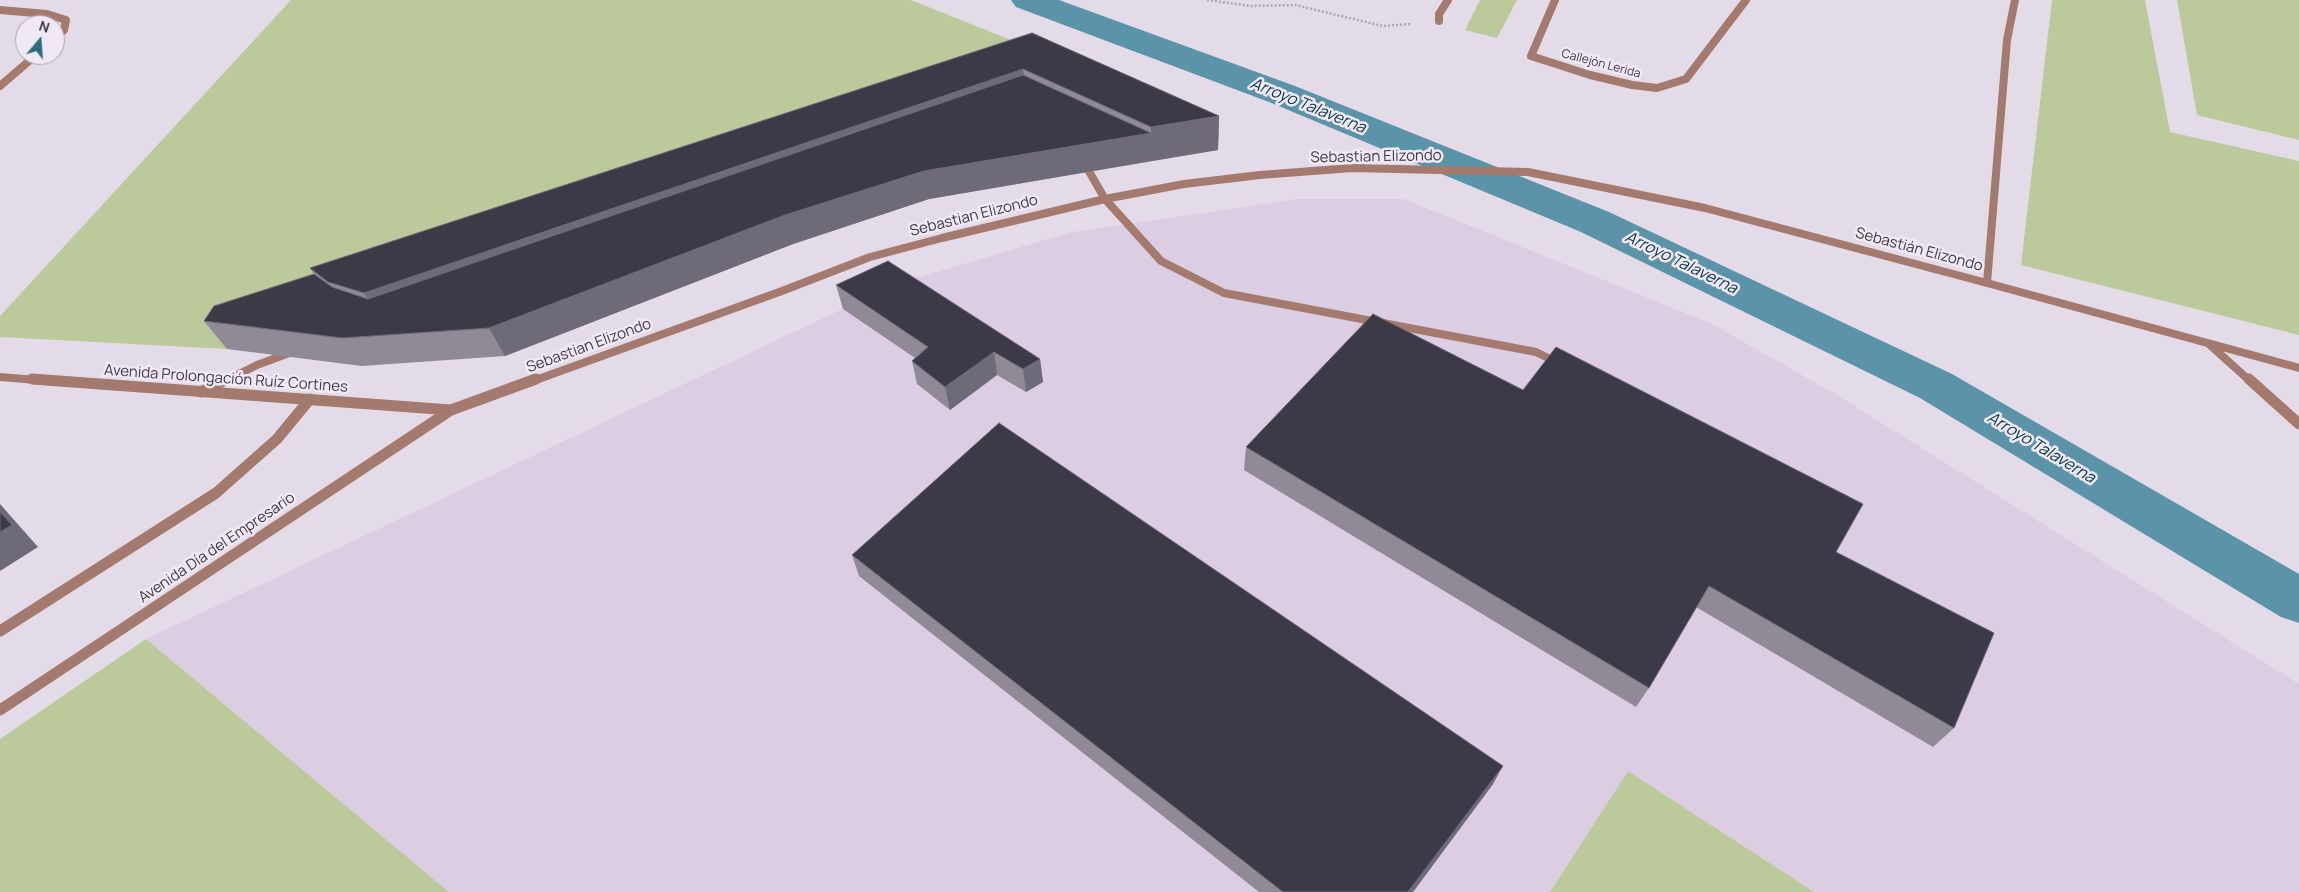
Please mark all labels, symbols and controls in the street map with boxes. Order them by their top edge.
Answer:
north arrow [15,15,65,65]
text: N [37,16,52,37]
street label: Callejón Lerida [1560,46,1642,82]
water label: Arroyo Talaverna [1248,74,1368,138]
street label: Sebastian Elizondo [1310,147,1442,167]
street label: Sebastian Elizondo [908,191,1040,241]
street label: Sebastián Elizondo [1853,224,1985,276]
water label: Arroyo Talaverna [1622,228,1740,298]
street label: Sebastian Elizondo [524,315,654,377]
street label: Avenida Prolongación Ruíz Cortines [104,362,348,396]
water label: Arroyo Talaverna [1984,408,2098,488]
street label: Avenida Día del Empresario [135,489,299,607]

